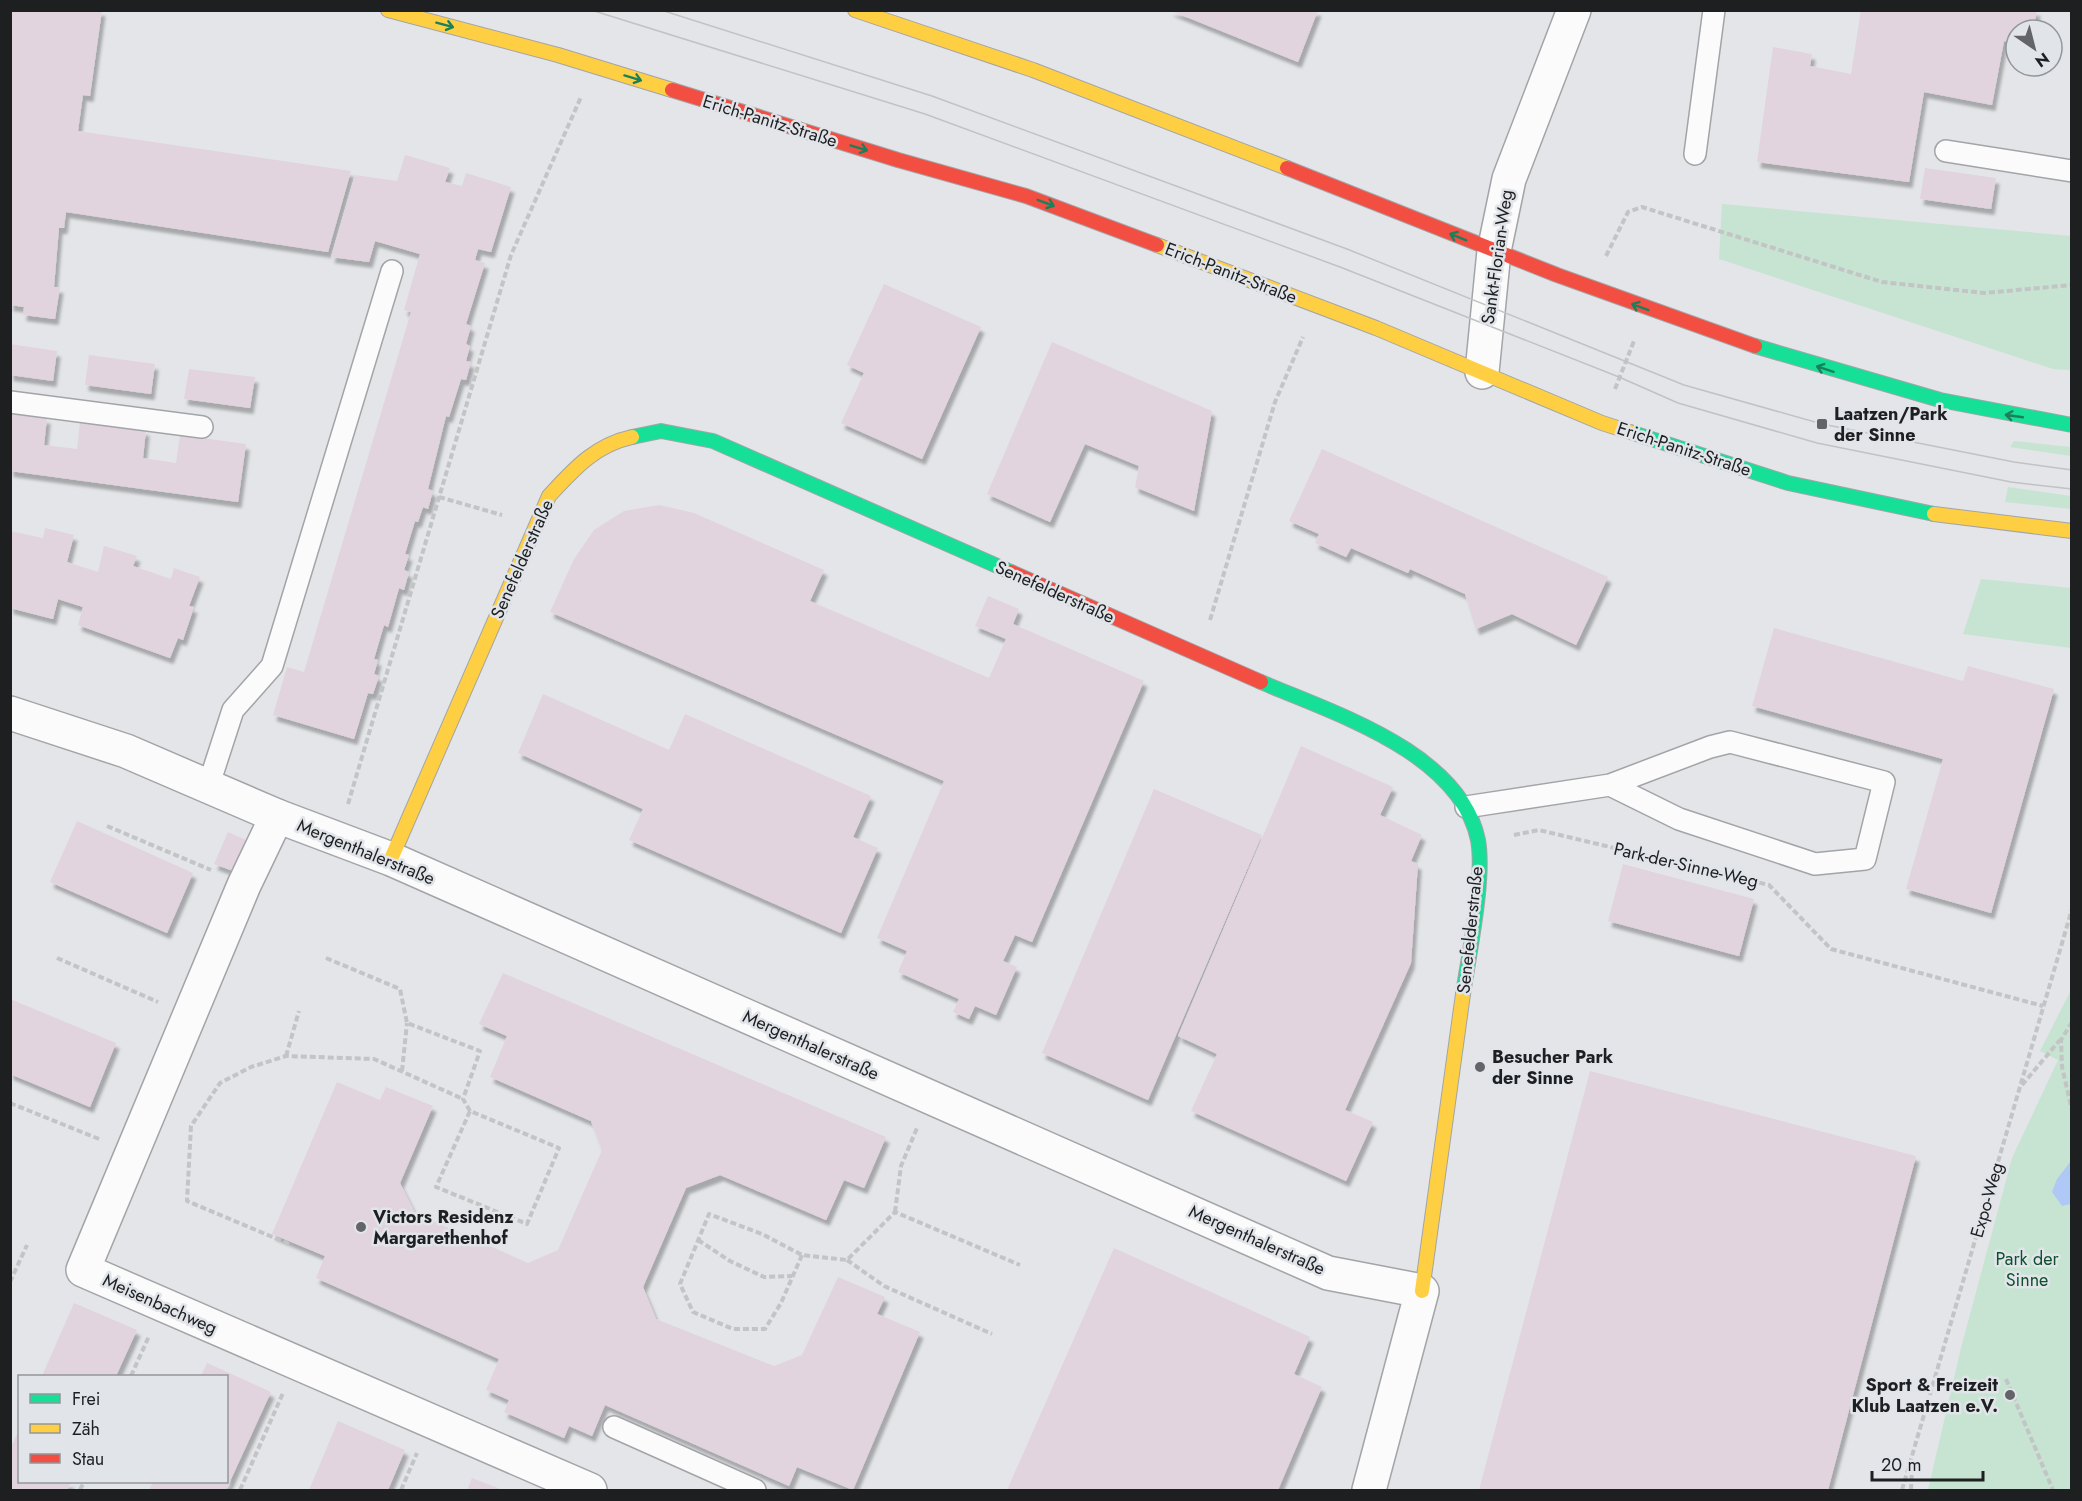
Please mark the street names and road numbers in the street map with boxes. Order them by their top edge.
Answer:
street label: Erich-Panitz-Straße [699,88,841,154]
street label: Sankt-Florian-Weg [1475,188,1519,326]
street label: Erich-Panitz-Straße [1161,236,1301,310]
street label: Erich-Panitz-Straße [1614,415,1754,483]
street label: Senefelderstraße [484,495,560,623]
street label: Senefelderstraße [991,554,1119,630]
street label: Mergenthalerstraße [293,812,439,892]
street label: Park-der-Sinne-Weg [1611,836,1761,894]
street label: Senefelderstraße [1450,865,1490,995]
street label: Mergenthalerstraße [739,1003,883,1087]
street label: Expo-Weg [1964,1159,2010,1241]
street label: Mergenthalerstraße [1185,1198,1329,1282]
street label: Meisenbachweg [99,1267,221,1341]

